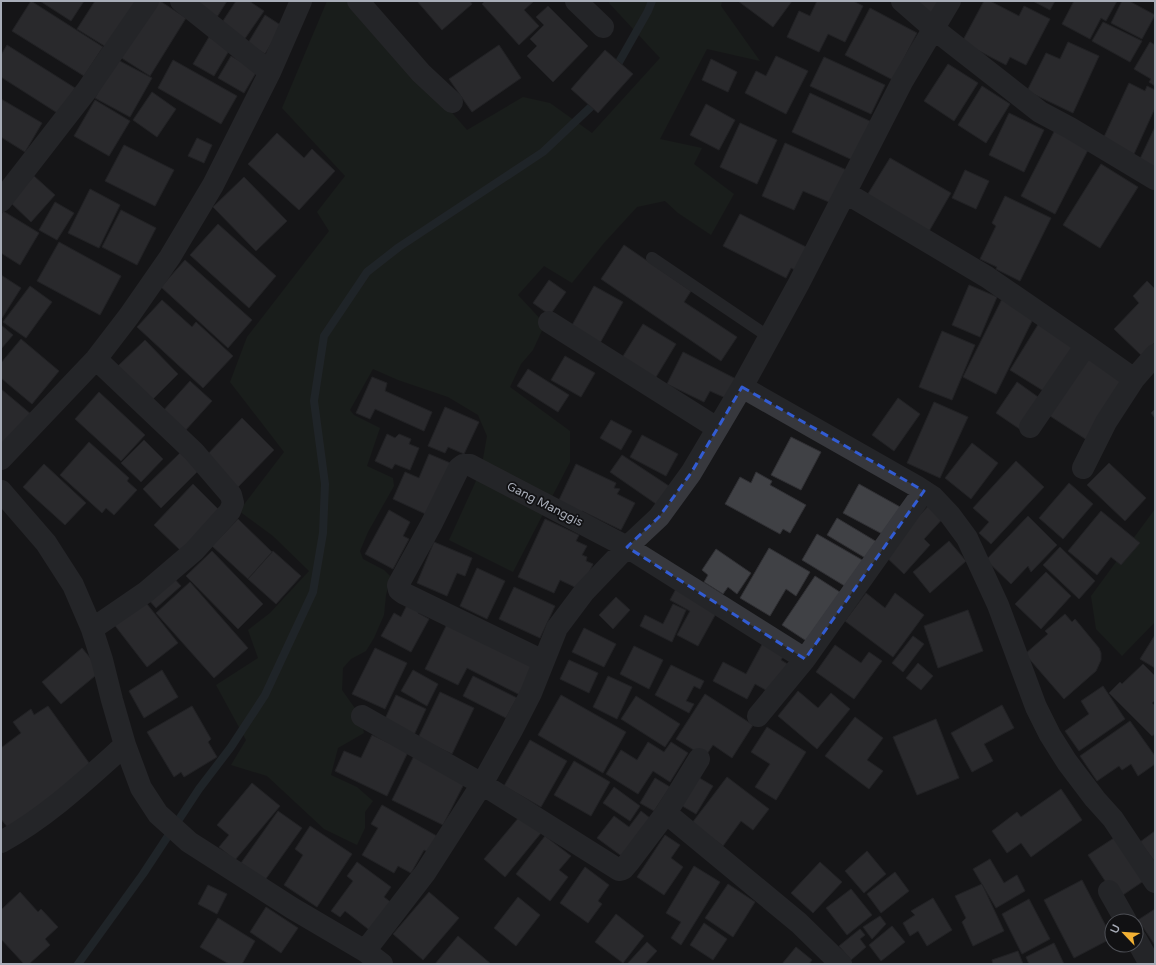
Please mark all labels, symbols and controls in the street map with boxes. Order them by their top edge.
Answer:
street label: Gang Manggis [505,479,586,529]
north arrow [1104,913,1144,953]
text: U [1108,922,1123,936]

